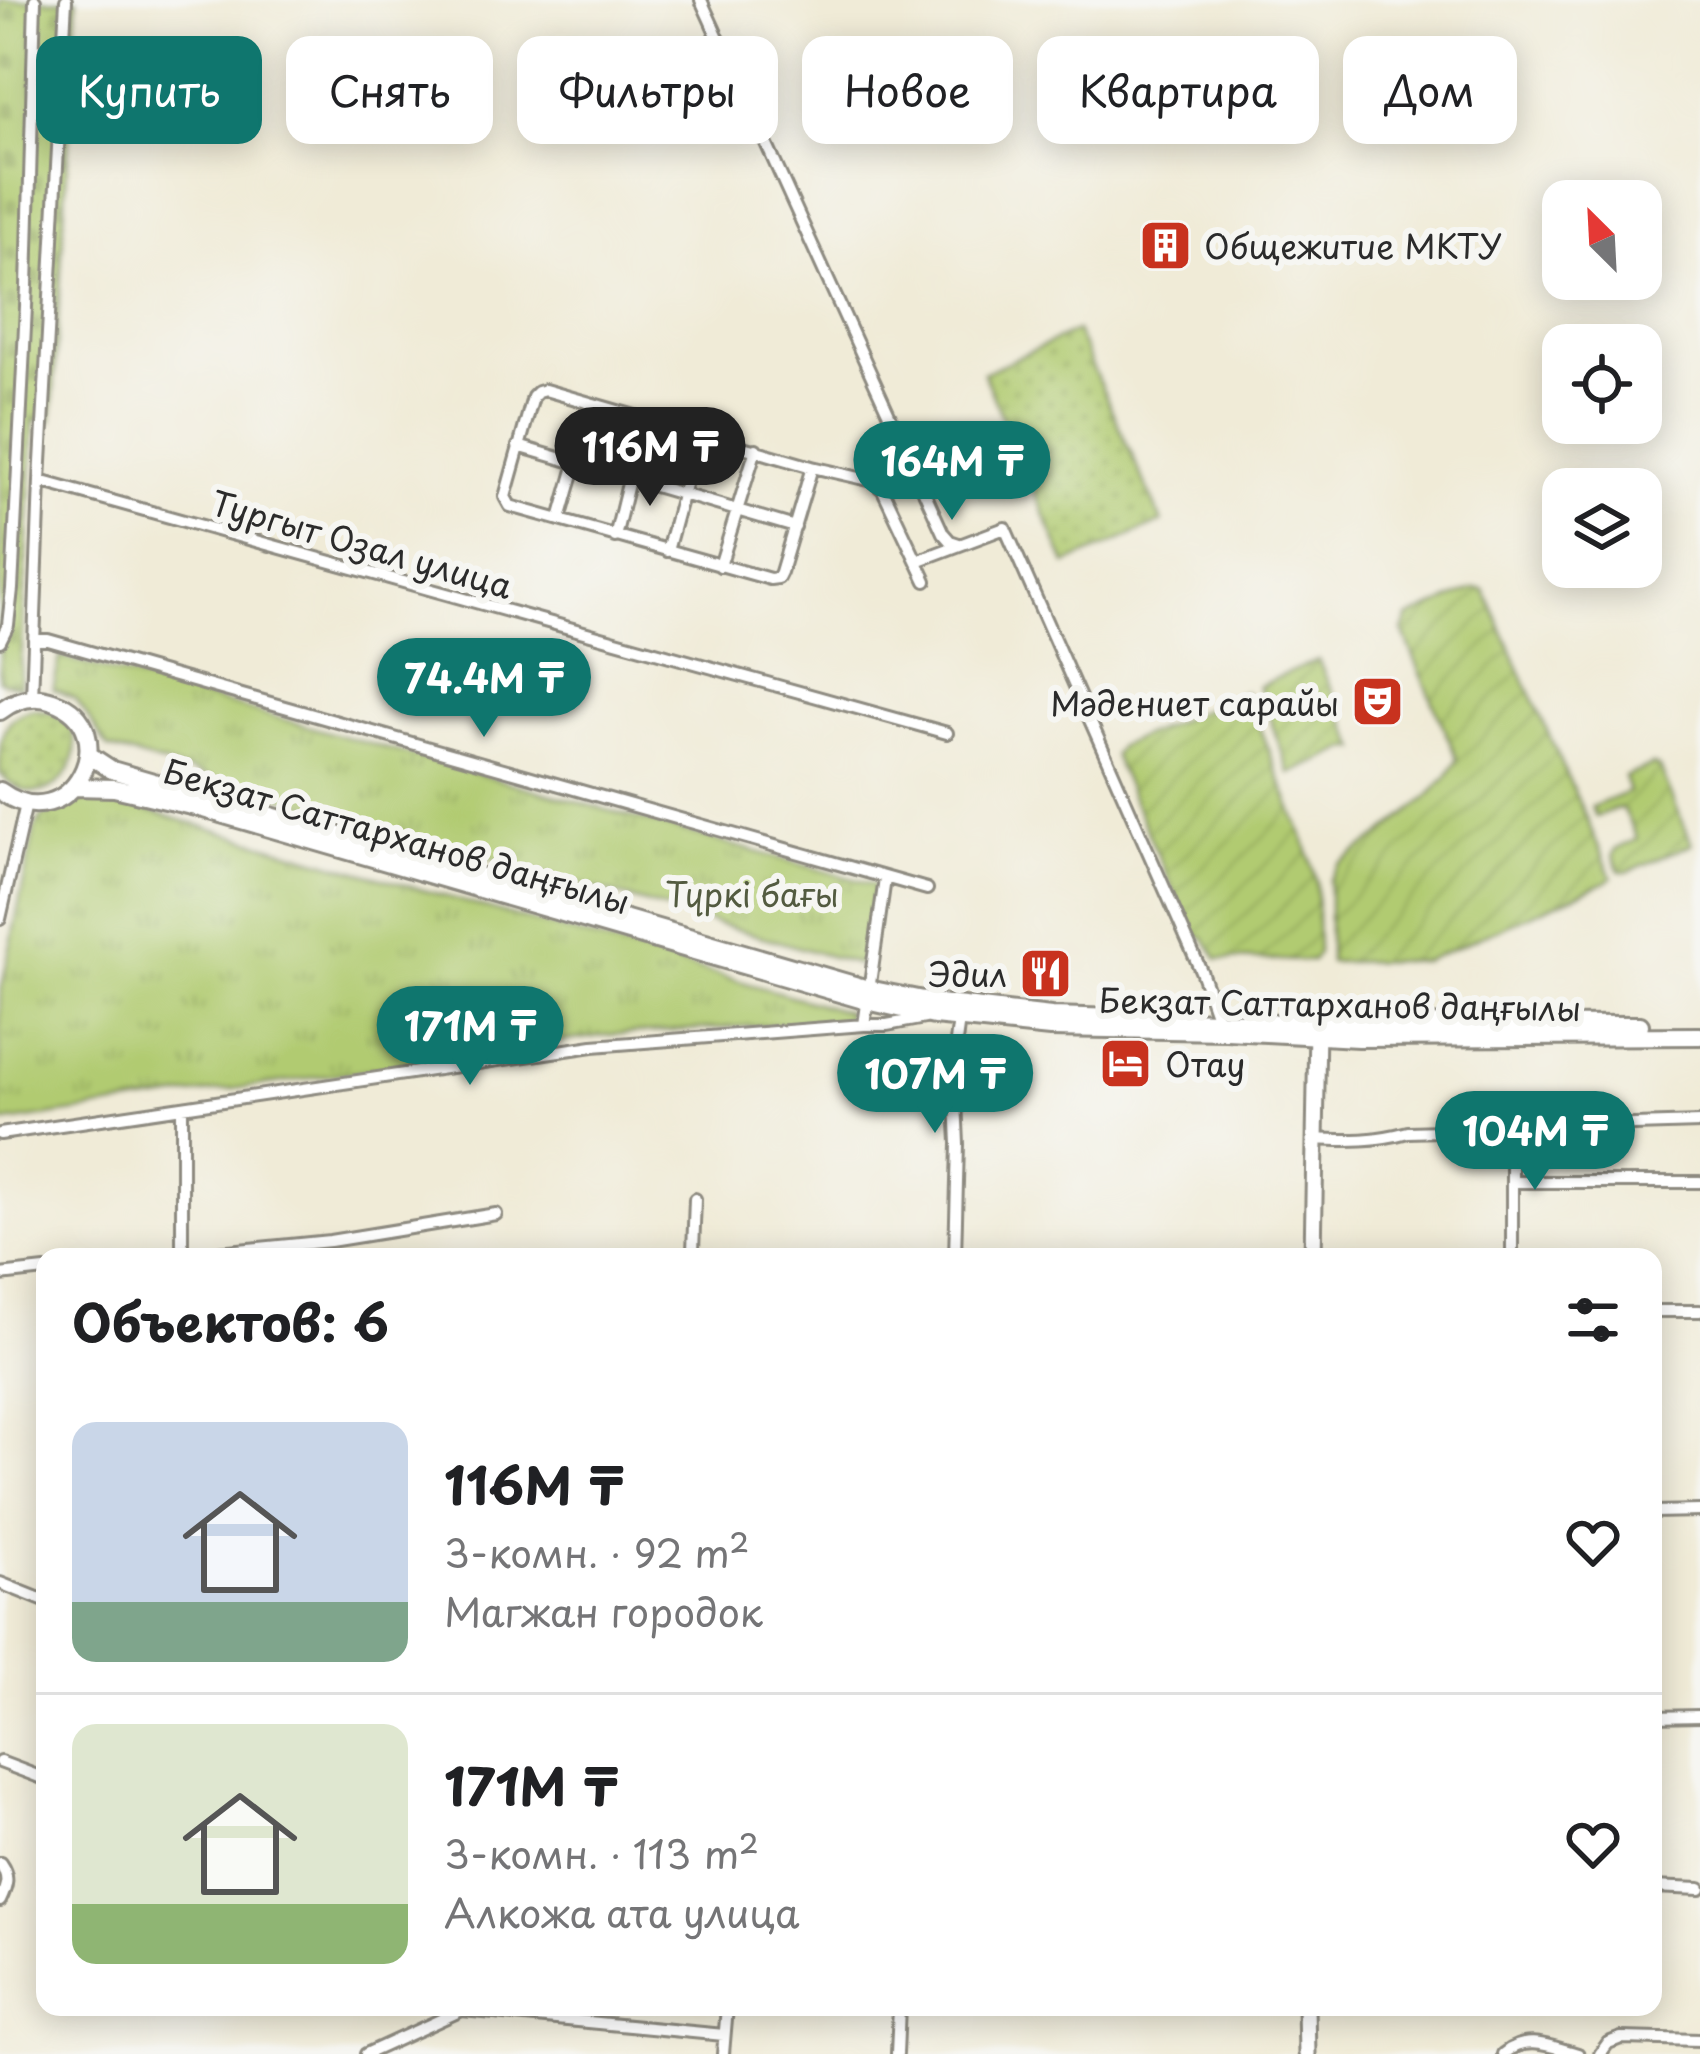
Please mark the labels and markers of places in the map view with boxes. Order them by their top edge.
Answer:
building icon: Общежитие МКТУ [1137,217,1193,273]
place label: Общежитие МКТУ [1204,220,1502,270]
pin: 116M ₸ [552,407,748,509]
pin: 164M ₸ [854,421,1050,523]
pin: 74.4M ₸ [373,638,595,740]
theatre icon: Мәдениет сарайы [1350,674,1406,730]
place label: Мәдениет сарайы [1050,677,1339,727]
restaurant icon: Эдил [1018,945,1074,1001]
place label: Эдил [928,948,1007,998]
pin: 171M ₸ [372,986,568,1088]
pin: 107M ₸ [837,1034,1033,1136]
hotel icon: Отау [1098,1035,1154,1091]
place label: Отау [1165,1038,1245,1088]
pin: 104M ₸ [1437,1091,1633,1193]

